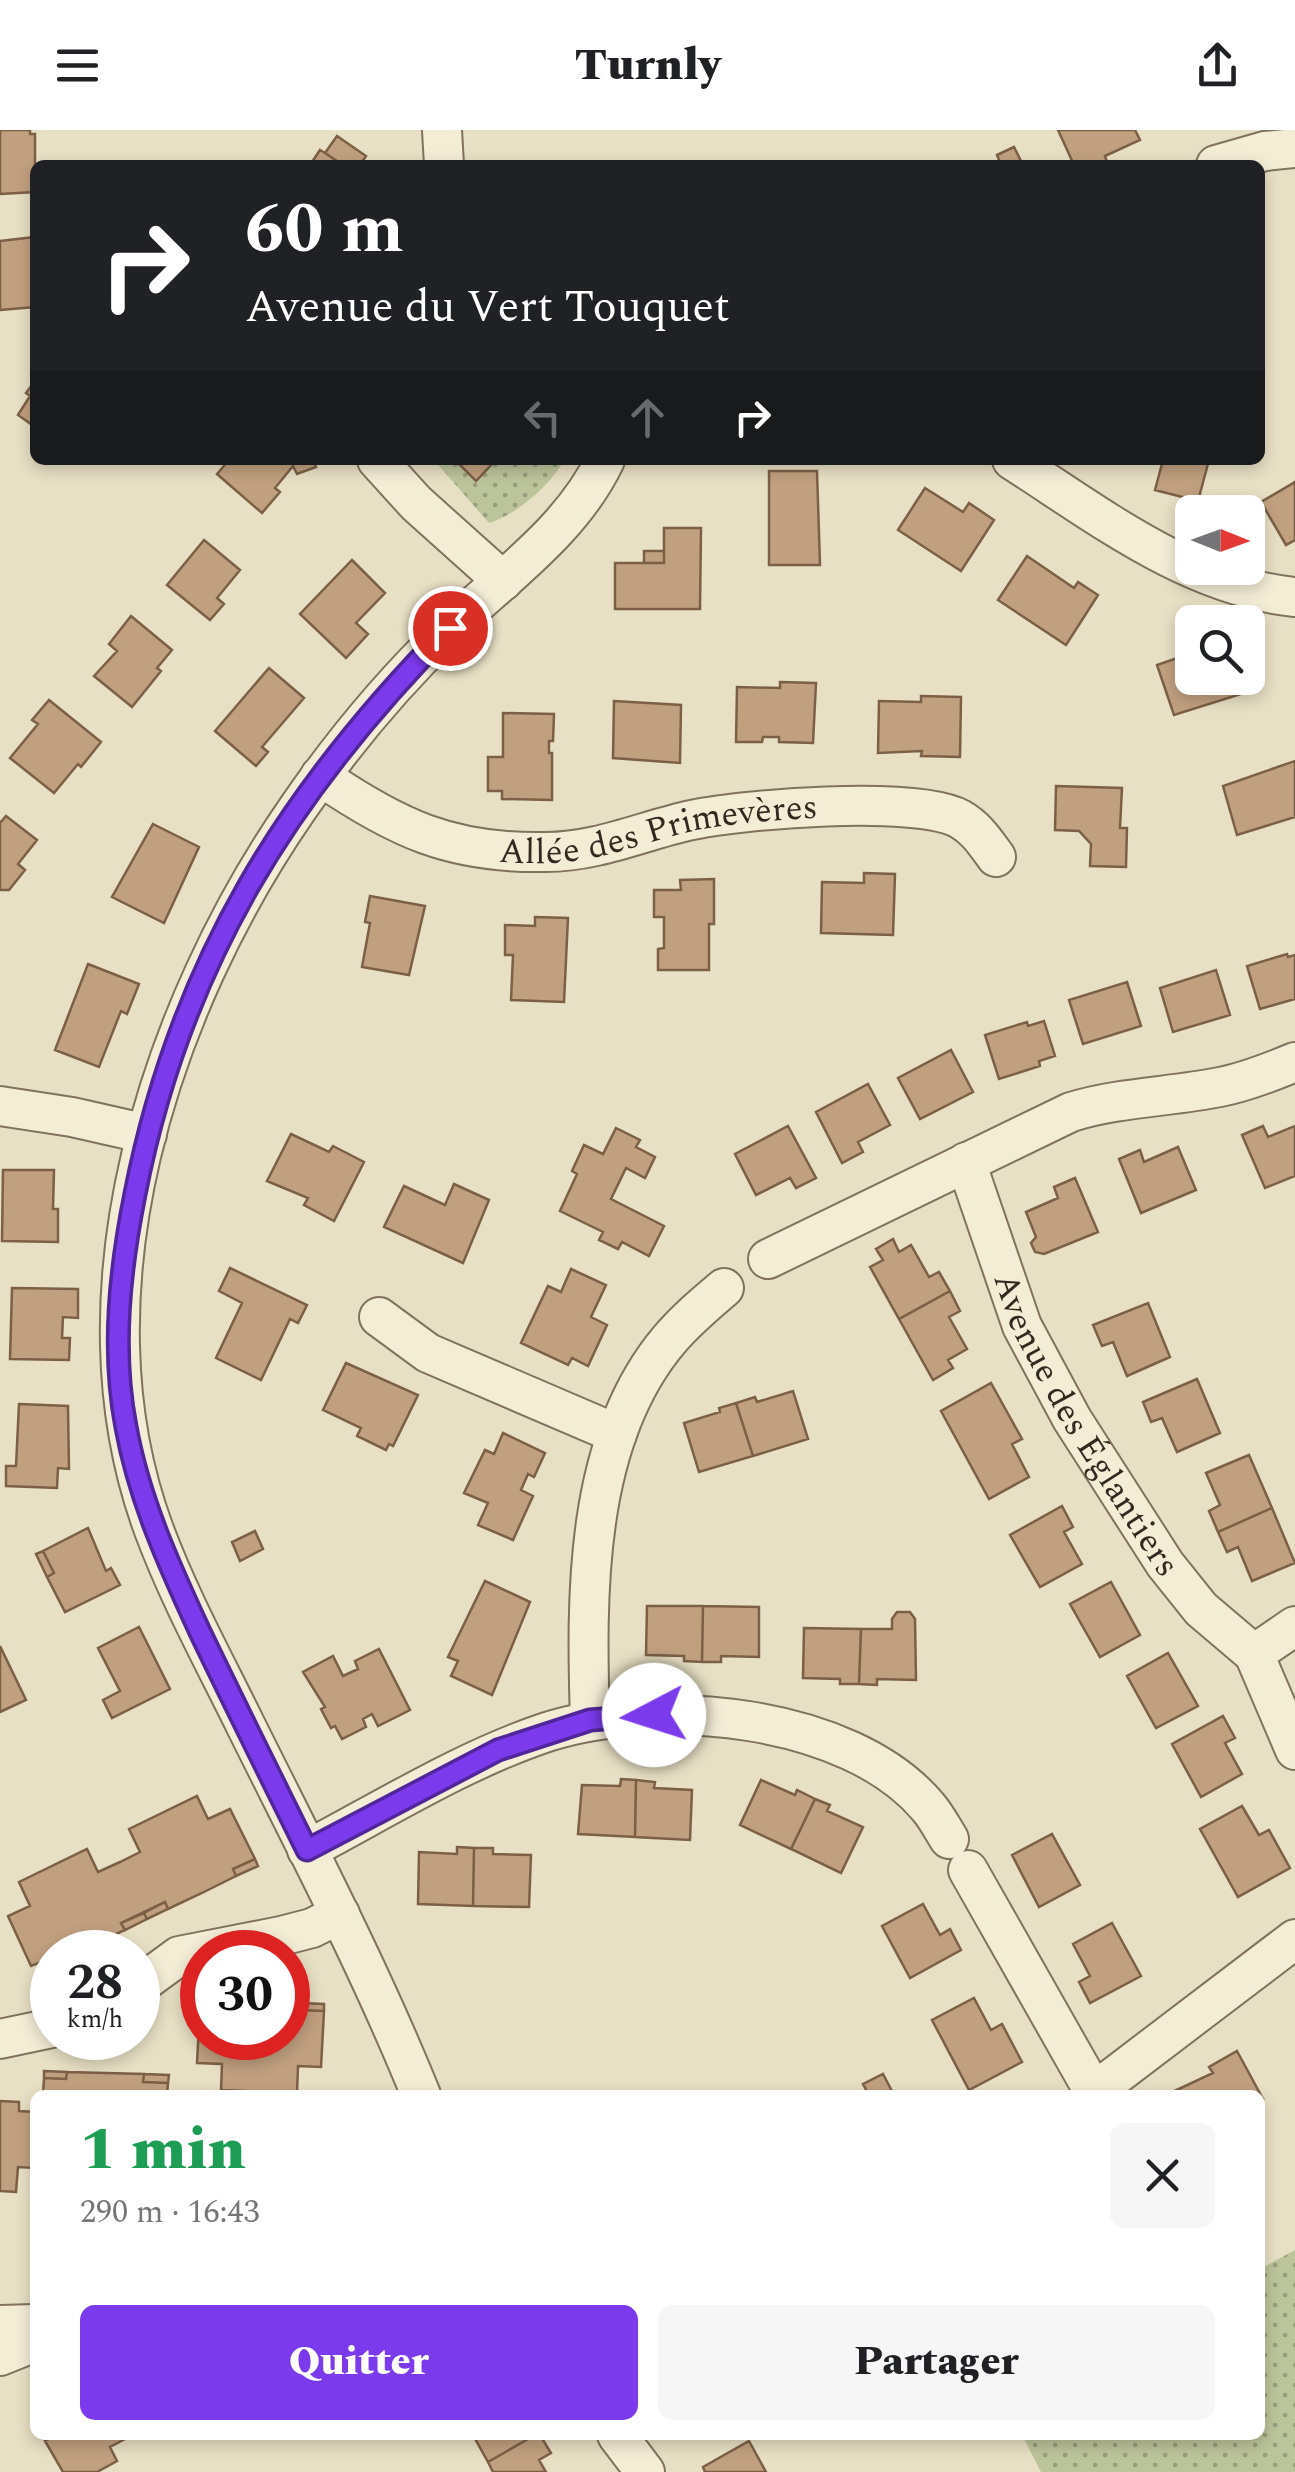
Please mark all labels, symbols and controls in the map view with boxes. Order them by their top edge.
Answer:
text: Turnly [575,31,720,100]
icon: menu [50,38,105,93]
icon: share [1190,38,1245,93]
text: 60 m [245,177,404,283]
icon: right [80,200,210,330]
text: Avenue du Vert Touquet [245,273,730,342]
icon: left [515,390,570,445]
icon: ahead [620,390,675,445]
icon: right [725,390,780,445]
north arrow [1175,495,1265,585]
map controls [1175,495,1265,695]
pin [408,586,493,671]
icon: arrive [423,601,478,656]
button: search [1175,605,1265,695]
street label: Allée des Primevères [498,780,819,879]
street label: Avenue des Églantiers [979,1265,1192,1589]
position arrow [602,1663,706,1767]
speed limit sign: 30 [180,1930,310,2060]
text: 28 [67,1945,123,2021]
text: km/h [67,2001,123,2039]
text: 1 min [80,2104,246,2196]
button: close [1110,2123,1215,2228]
text: 290 m · 16:43 [80,2188,260,2237]
button: Quitter [80,2305,638,2420]
button: Partager [658,2305,1215,2420]

